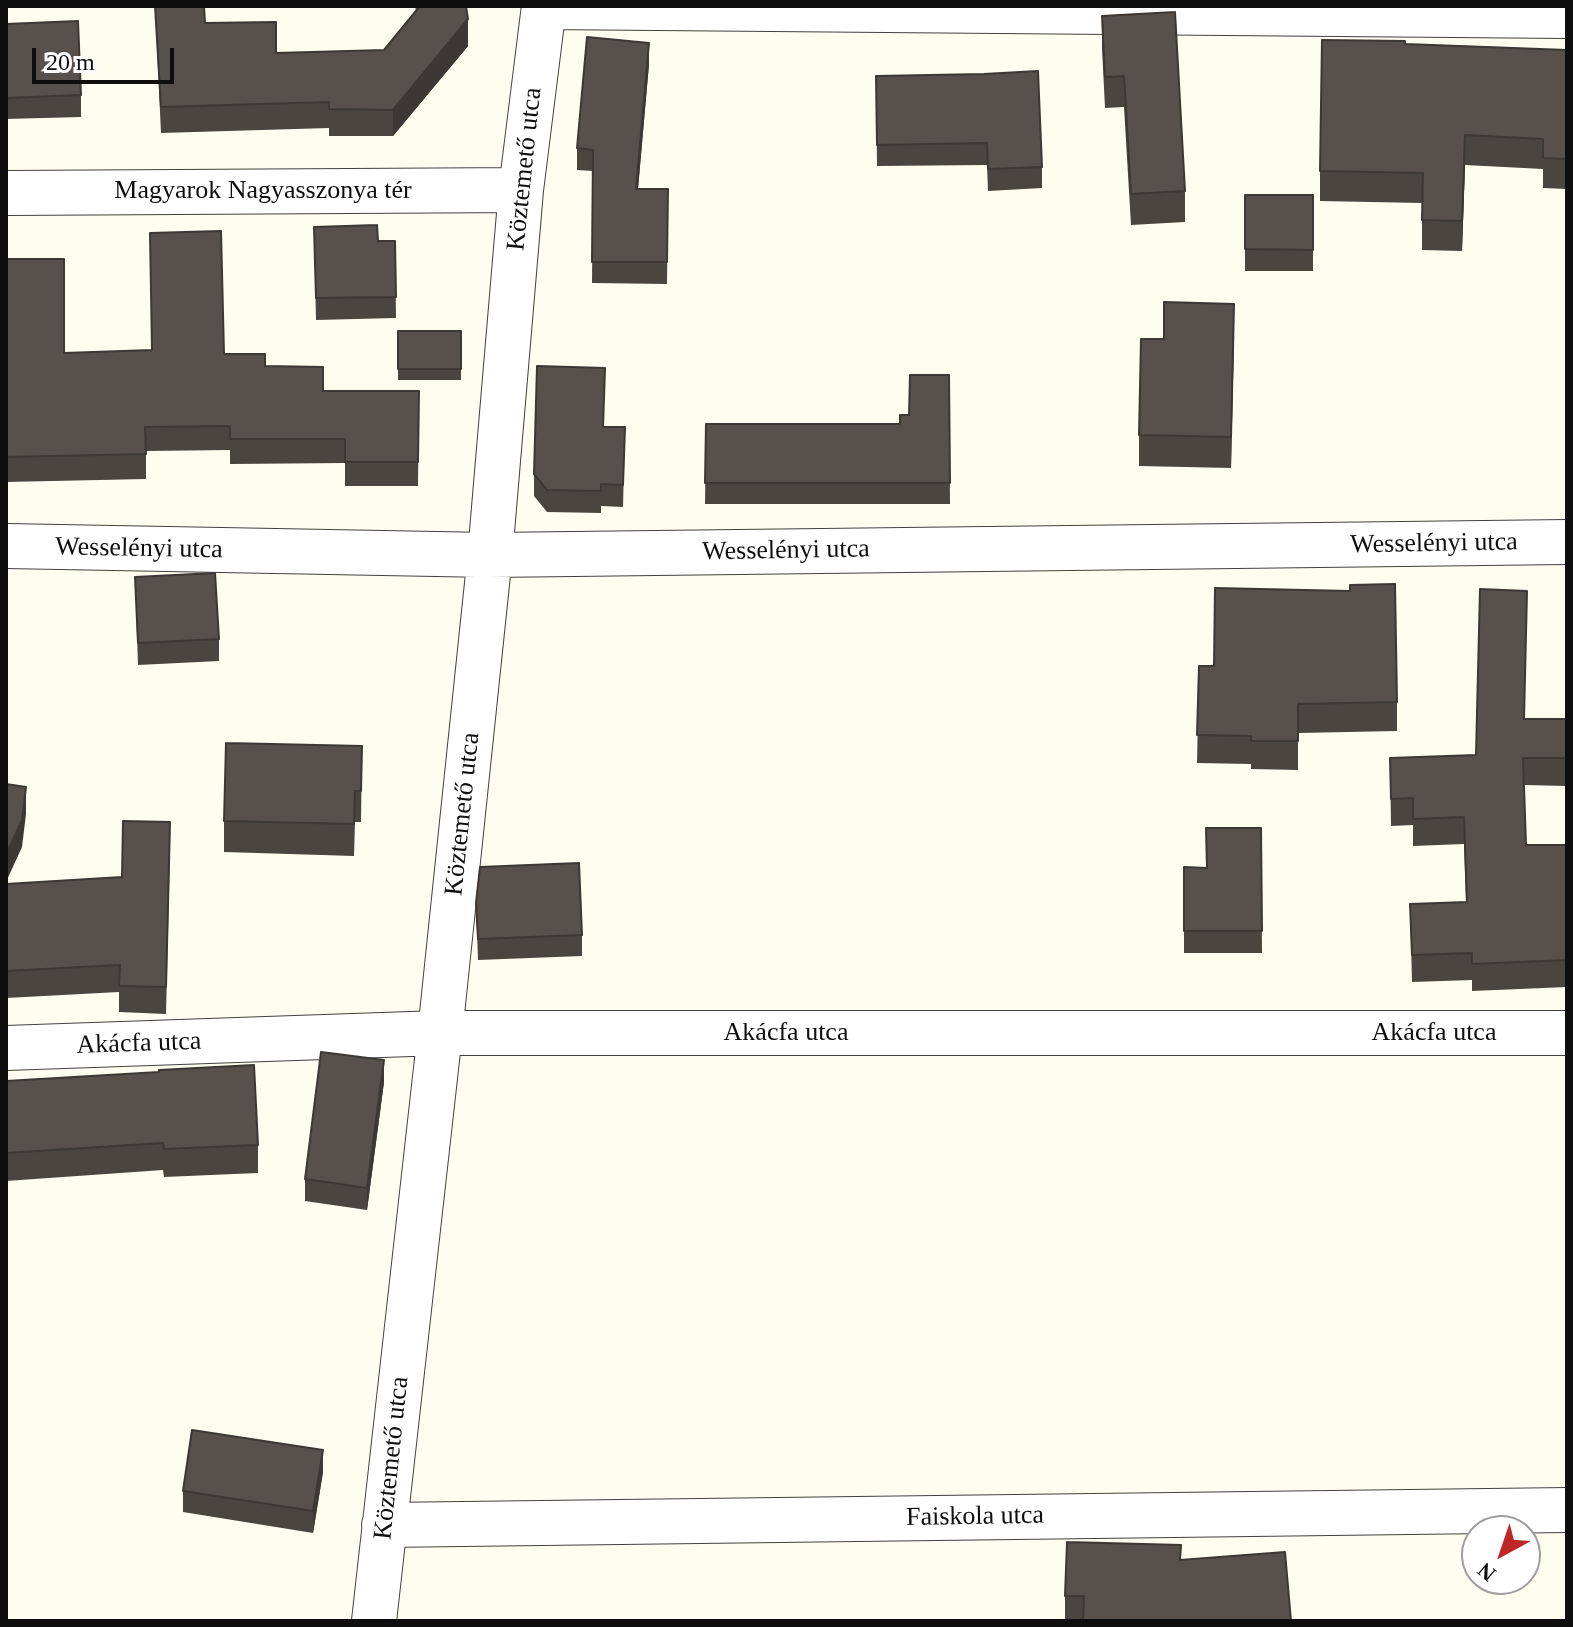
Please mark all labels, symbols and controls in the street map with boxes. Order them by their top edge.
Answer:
scale bar [36,32,178,82]
text: 20 m [46,49,95,75]
street label: Köztemető utca [501,86,549,252]
street label: Magyarok Nagyasszonya tér [114,175,412,207]
street label: Wesselényi utca [1350,527,1518,561]
street label: Wesselényi utca [55,532,223,566]
street label: Wesselényi utca [702,534,870,568]
street label: Köztemető utca [439,731,487,897]
street label: Akácfa utca [724,1017,848,1049]
street label: Akácfa utca [1372,1017,1496,1049]
street label: Akácfa utca [76,1026,202,1062]
street label: Köztemető utca [368,1375,416,1541]
street label: Faiskola utca [906,1500,1044,1534]
north arrow [1461,1515,1541,1595]
text: N [1472,1558,1501,1587]

